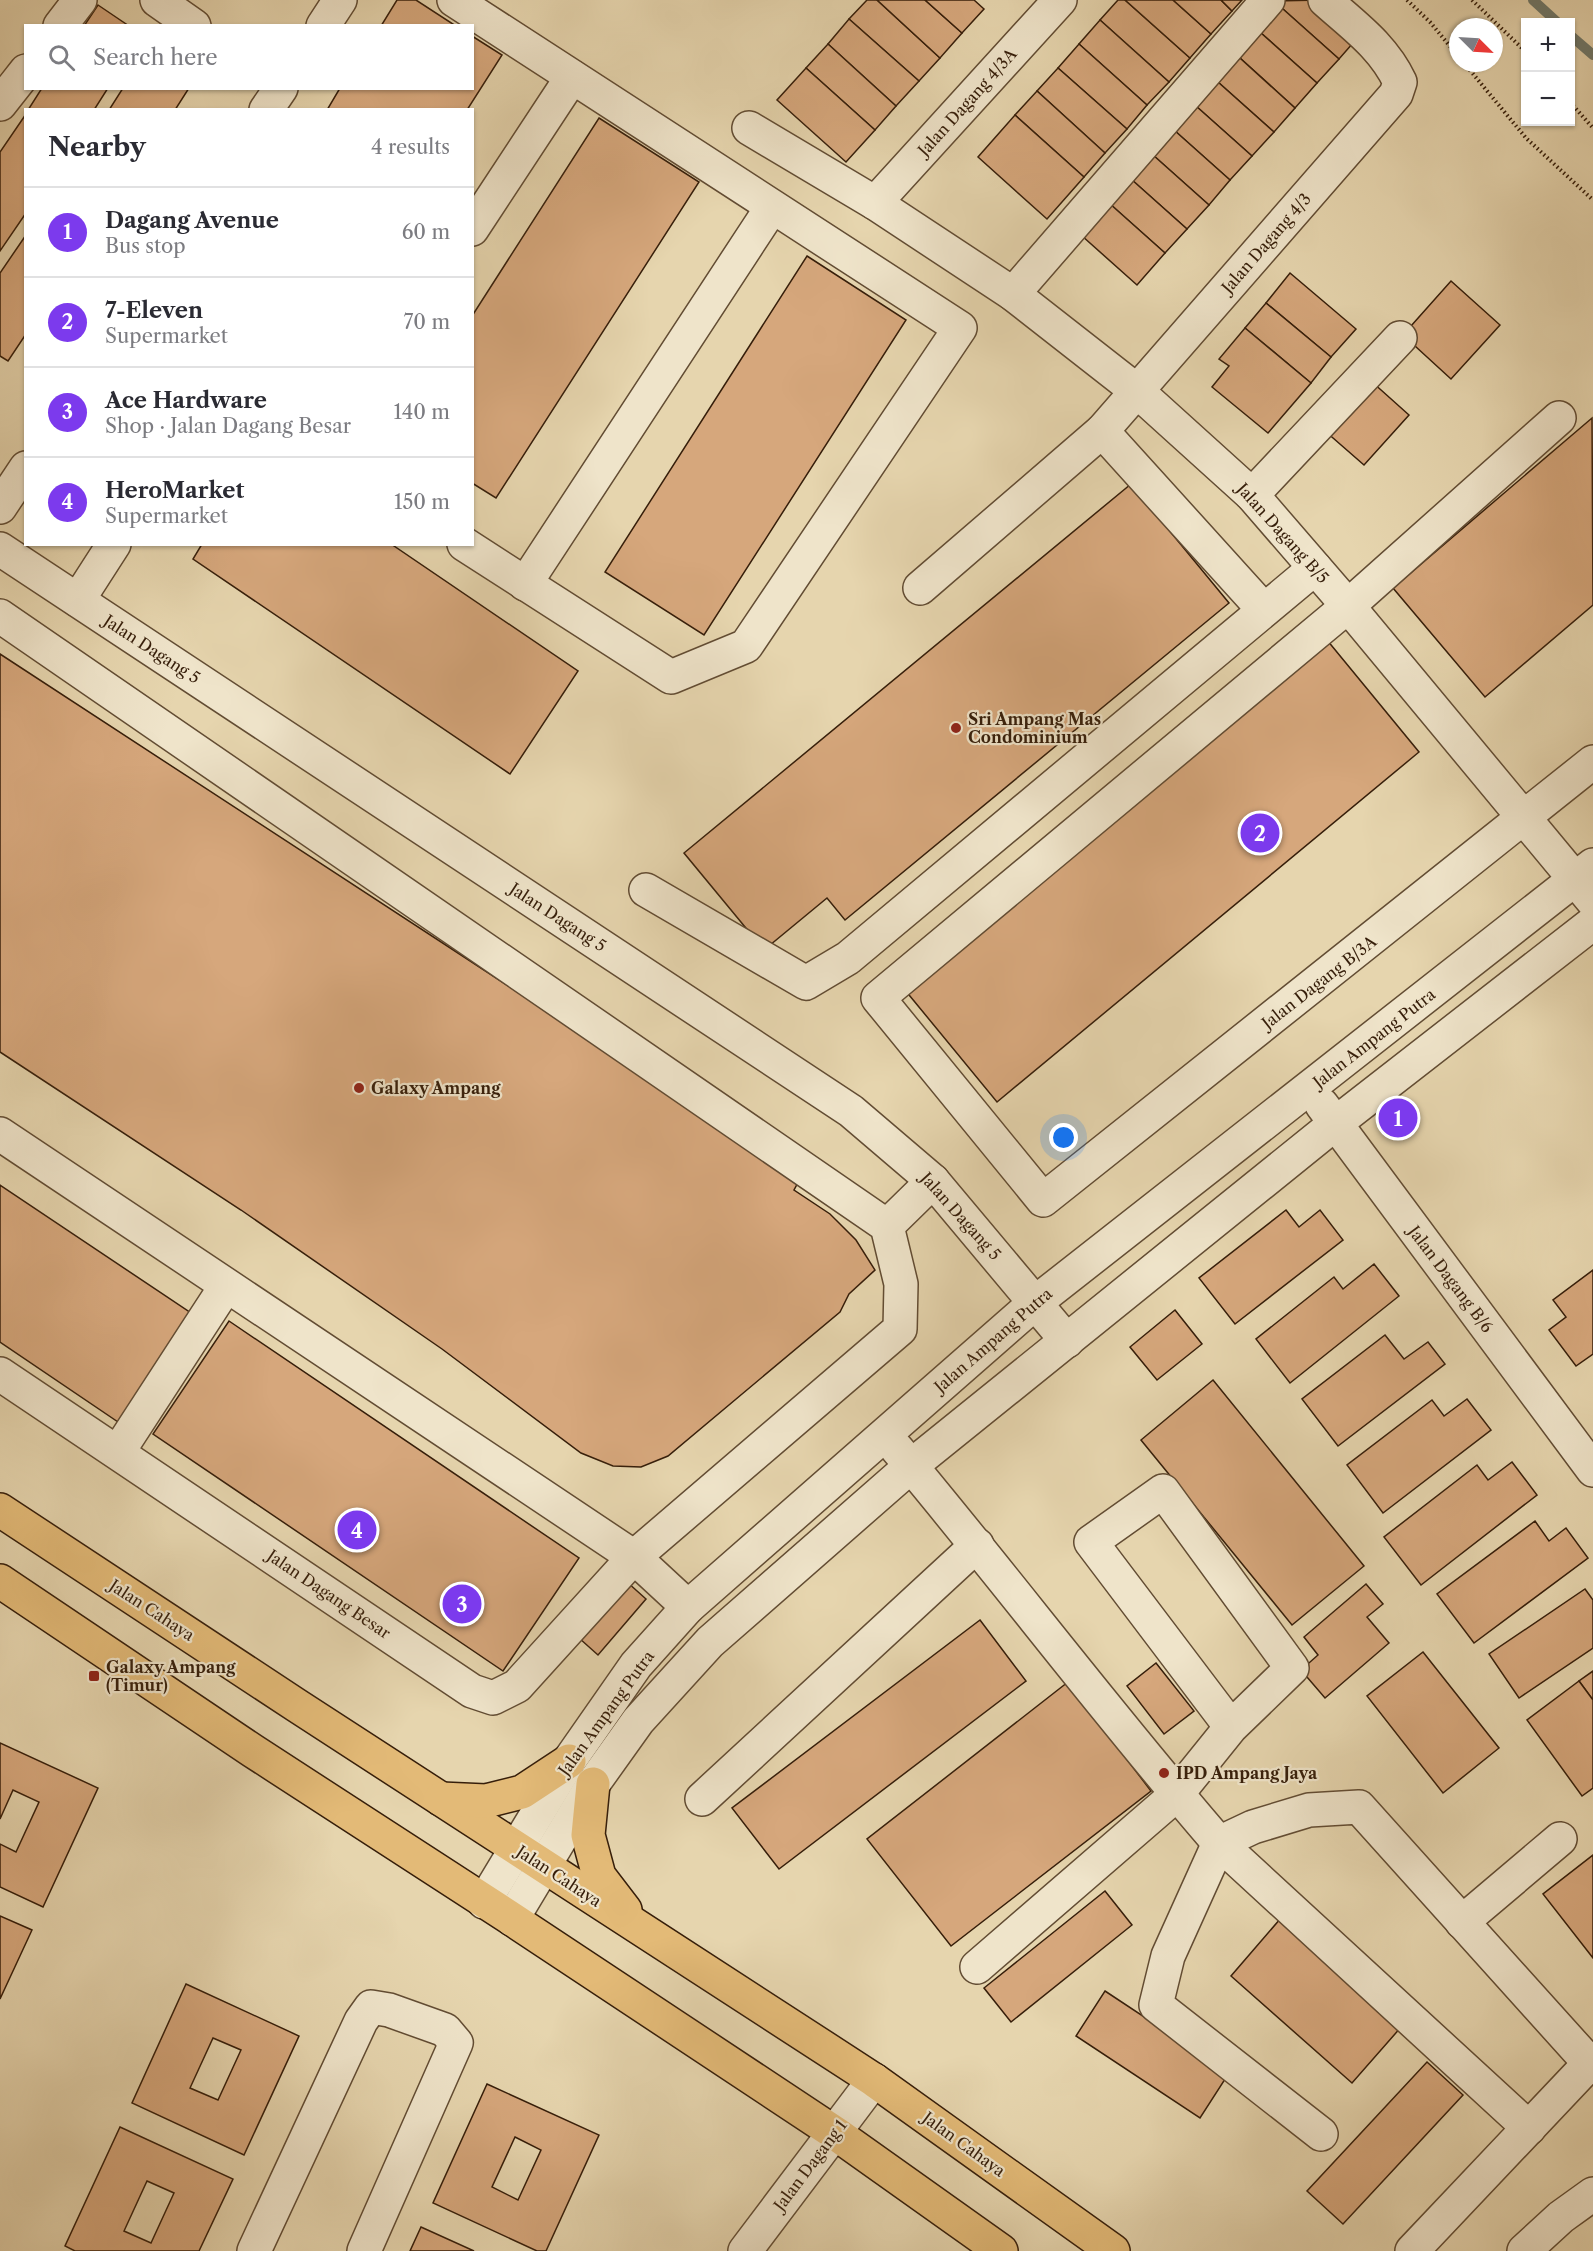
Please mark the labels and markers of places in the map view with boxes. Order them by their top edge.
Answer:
place label: Sri Ampang Mas Condominium [968,709,1101,747]
marker: Sri Ampang Mas Condominium [949,721,963,735]
pin: 2 [1240,810,1280,856]
place label: Galaxy Ampang [371,1078,501,1098]
marker: Galaxy Ampang [352,1081,366,1095]
pin: 1 [1378,1096,1418,1140]
pin: 4 [338,1508,376,1552]
pin: 3 [442,1582,482,1626]
place label: Galaxy Ampang (Timur) [106,1657,236,1695]
marker: Galaxy Ampang (Timur) [87,1669,101,1683]
place label: IPD Ampang Jaya [1176,1763,1318,1783]
marker: IPD Ampang Jaya [1157,1766,1171,1780]

